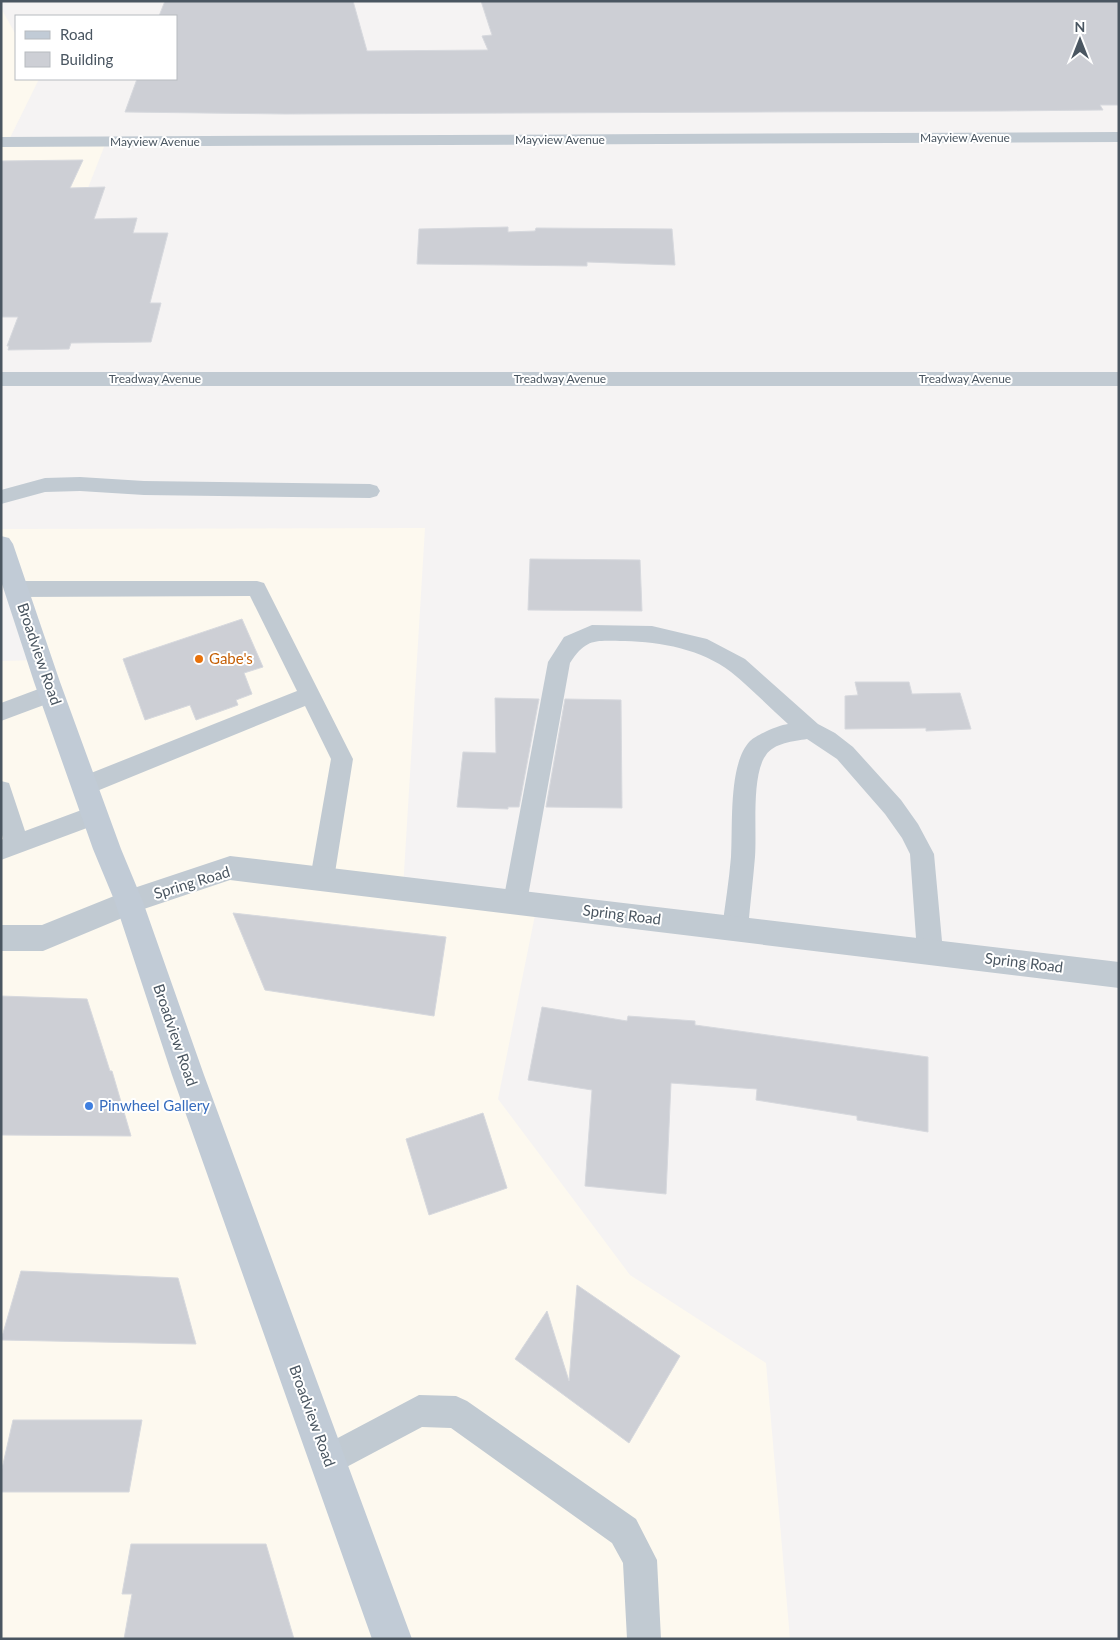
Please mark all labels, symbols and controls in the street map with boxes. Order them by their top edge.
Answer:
legend [15,15,178,80]
north arrow [1055,15,1105,65]
text: N [1075,18,1085,35]
text: Road [60,25,93,43]
text: Building [60,50,113,68]
street label: Mayview Avenue [920,130,1010,145]
street label: Mayview Avenue [515,132,605,147]
street label: Mayview Avenue [110,134,200,149]
street label: Treadway Avenue [109,371,201,386]
street label: Treadway Avenue [514,371,606,386]
street label: Treadway Avenue [919,371,1011,386]
street label: Broadview Road [14,600,66,707]
place label: Gabe's [209,649,253,667]
marker: Gabe's [193,653,205,665]
street label: Spring Road [151,862,232,902]
street label: Spring Road [582,900,662,928]
street label: Spring Road [984,948,1064,976]
street label: Broadview Road [150,981,202,1088]
place label: Pinwheel Gallery [99,1096,210,1114]
marker: Pinwheel Gallery [83,1100,95,1112]
street label: Broadview Road [286,1362,340,1469]

